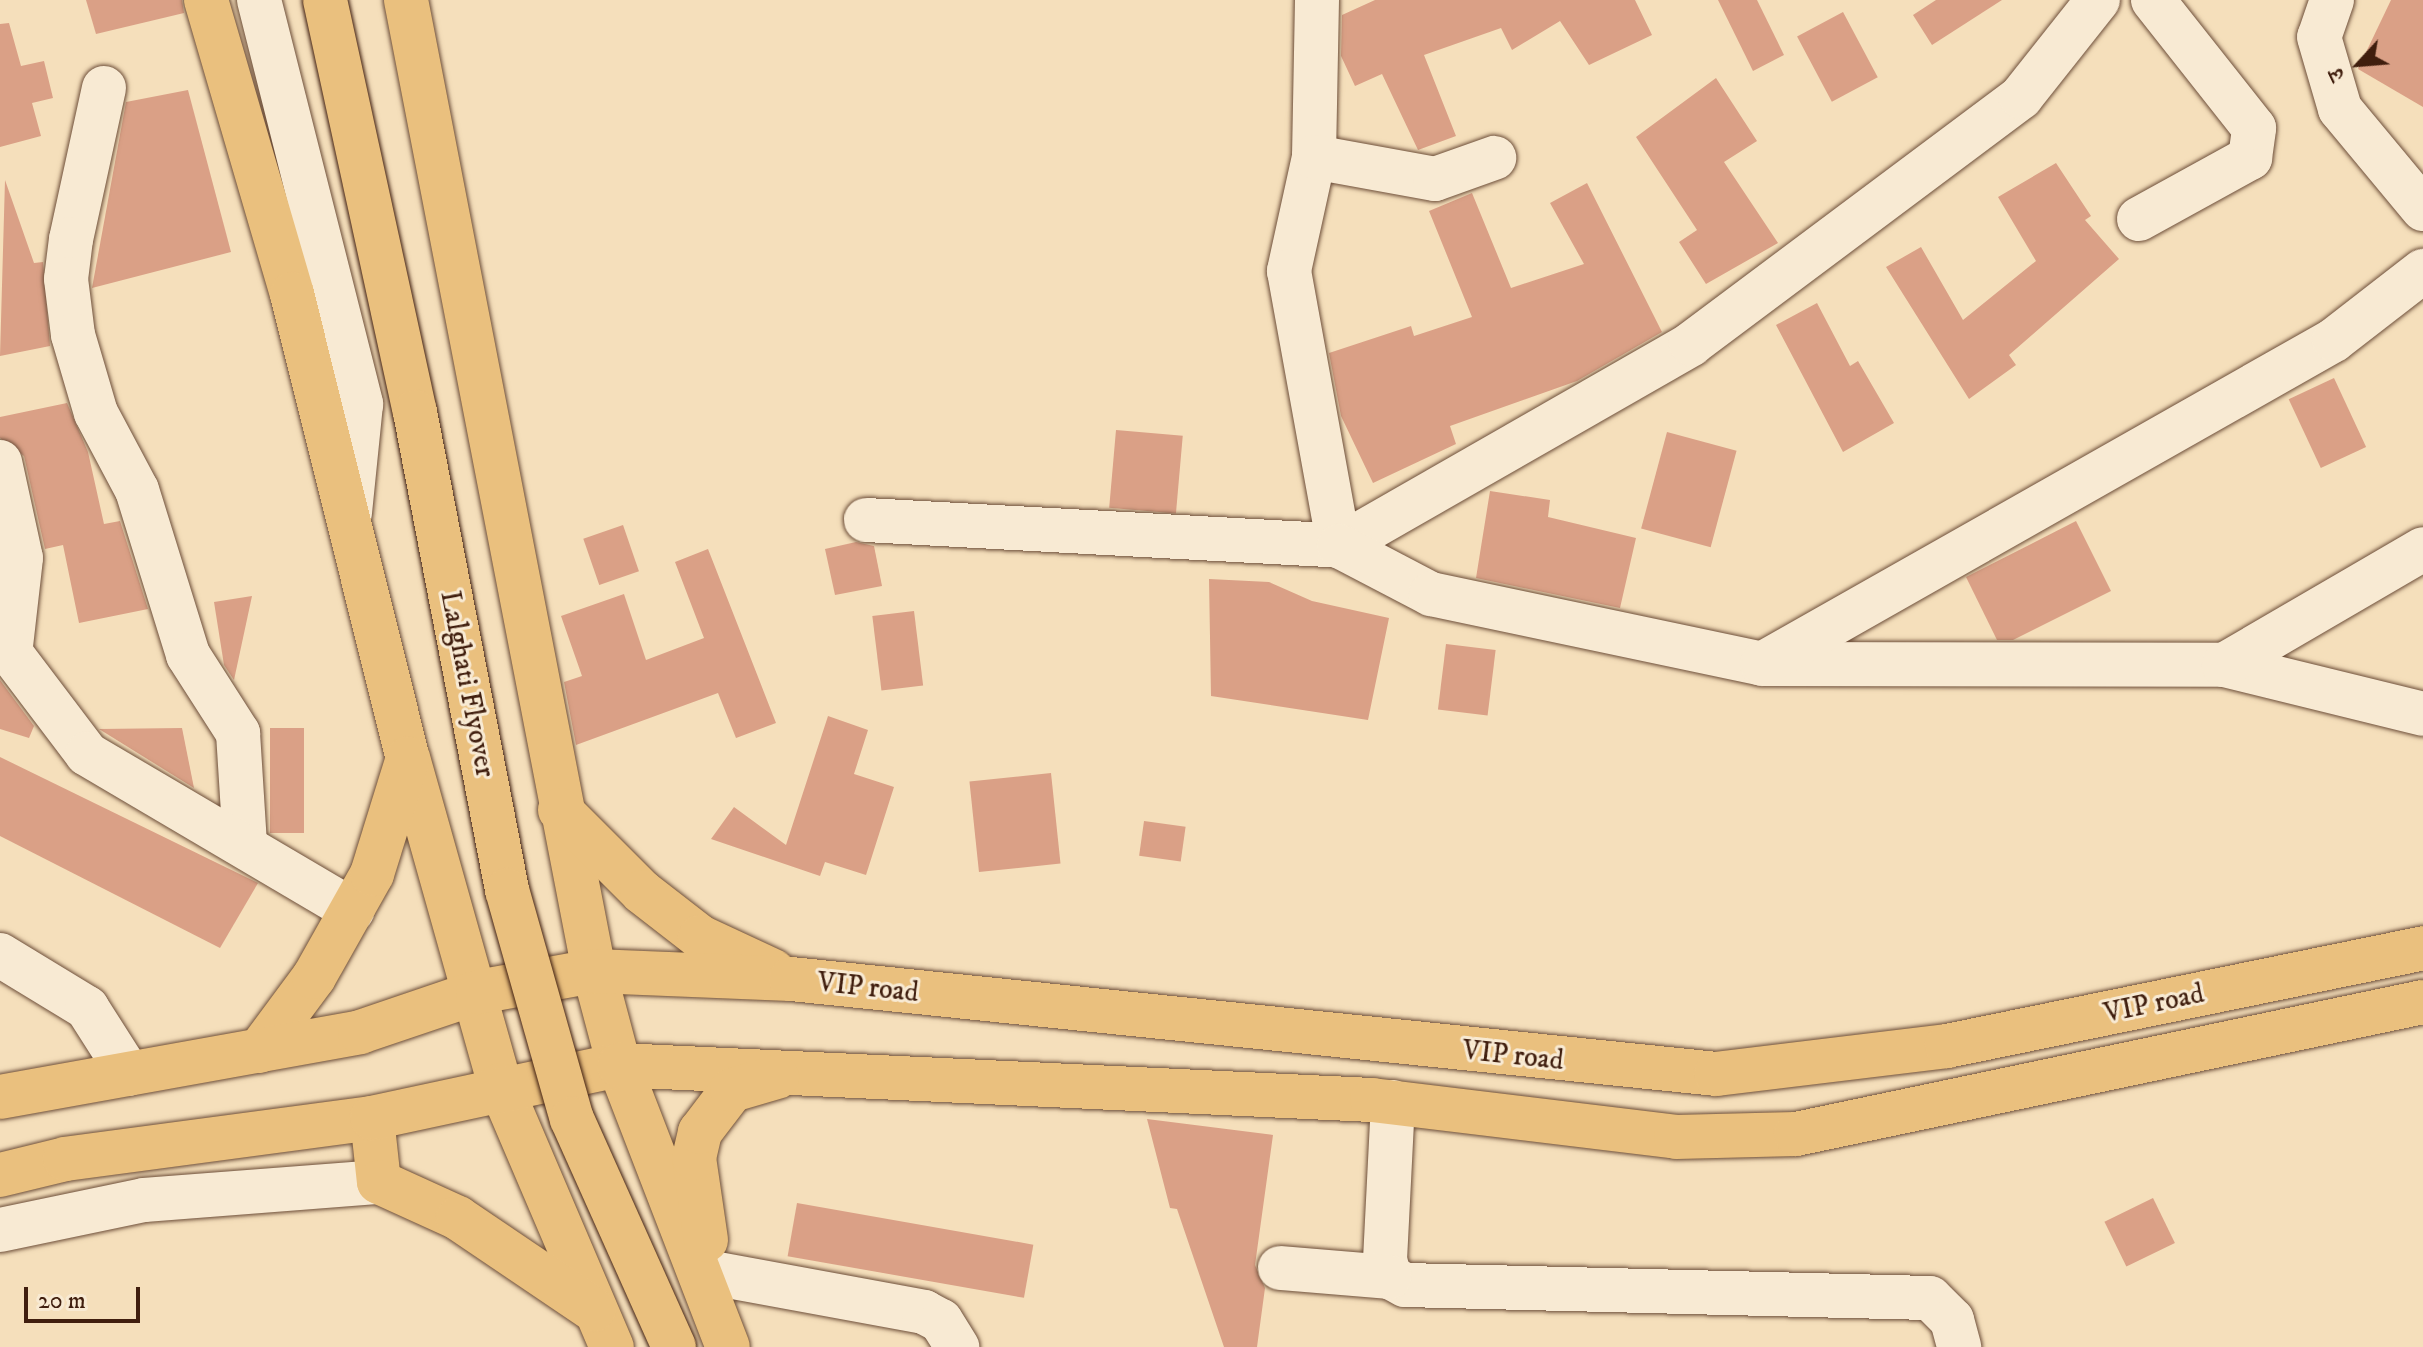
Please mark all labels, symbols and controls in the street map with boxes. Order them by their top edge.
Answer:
north arrow [2319,24,2399,104]
text: उ [2322,64,2352,86]
street label: Lalghati Flyover [432,588,502,780]
street label: VIP road [816,966,920,1010]
street label: VIP road [2101,977,2207,1031]
street label: VIP road [1461,1034,1565,1078]
scale bar [28,1271,144,1321]
text: 20 m [38,1286,86,1316]

